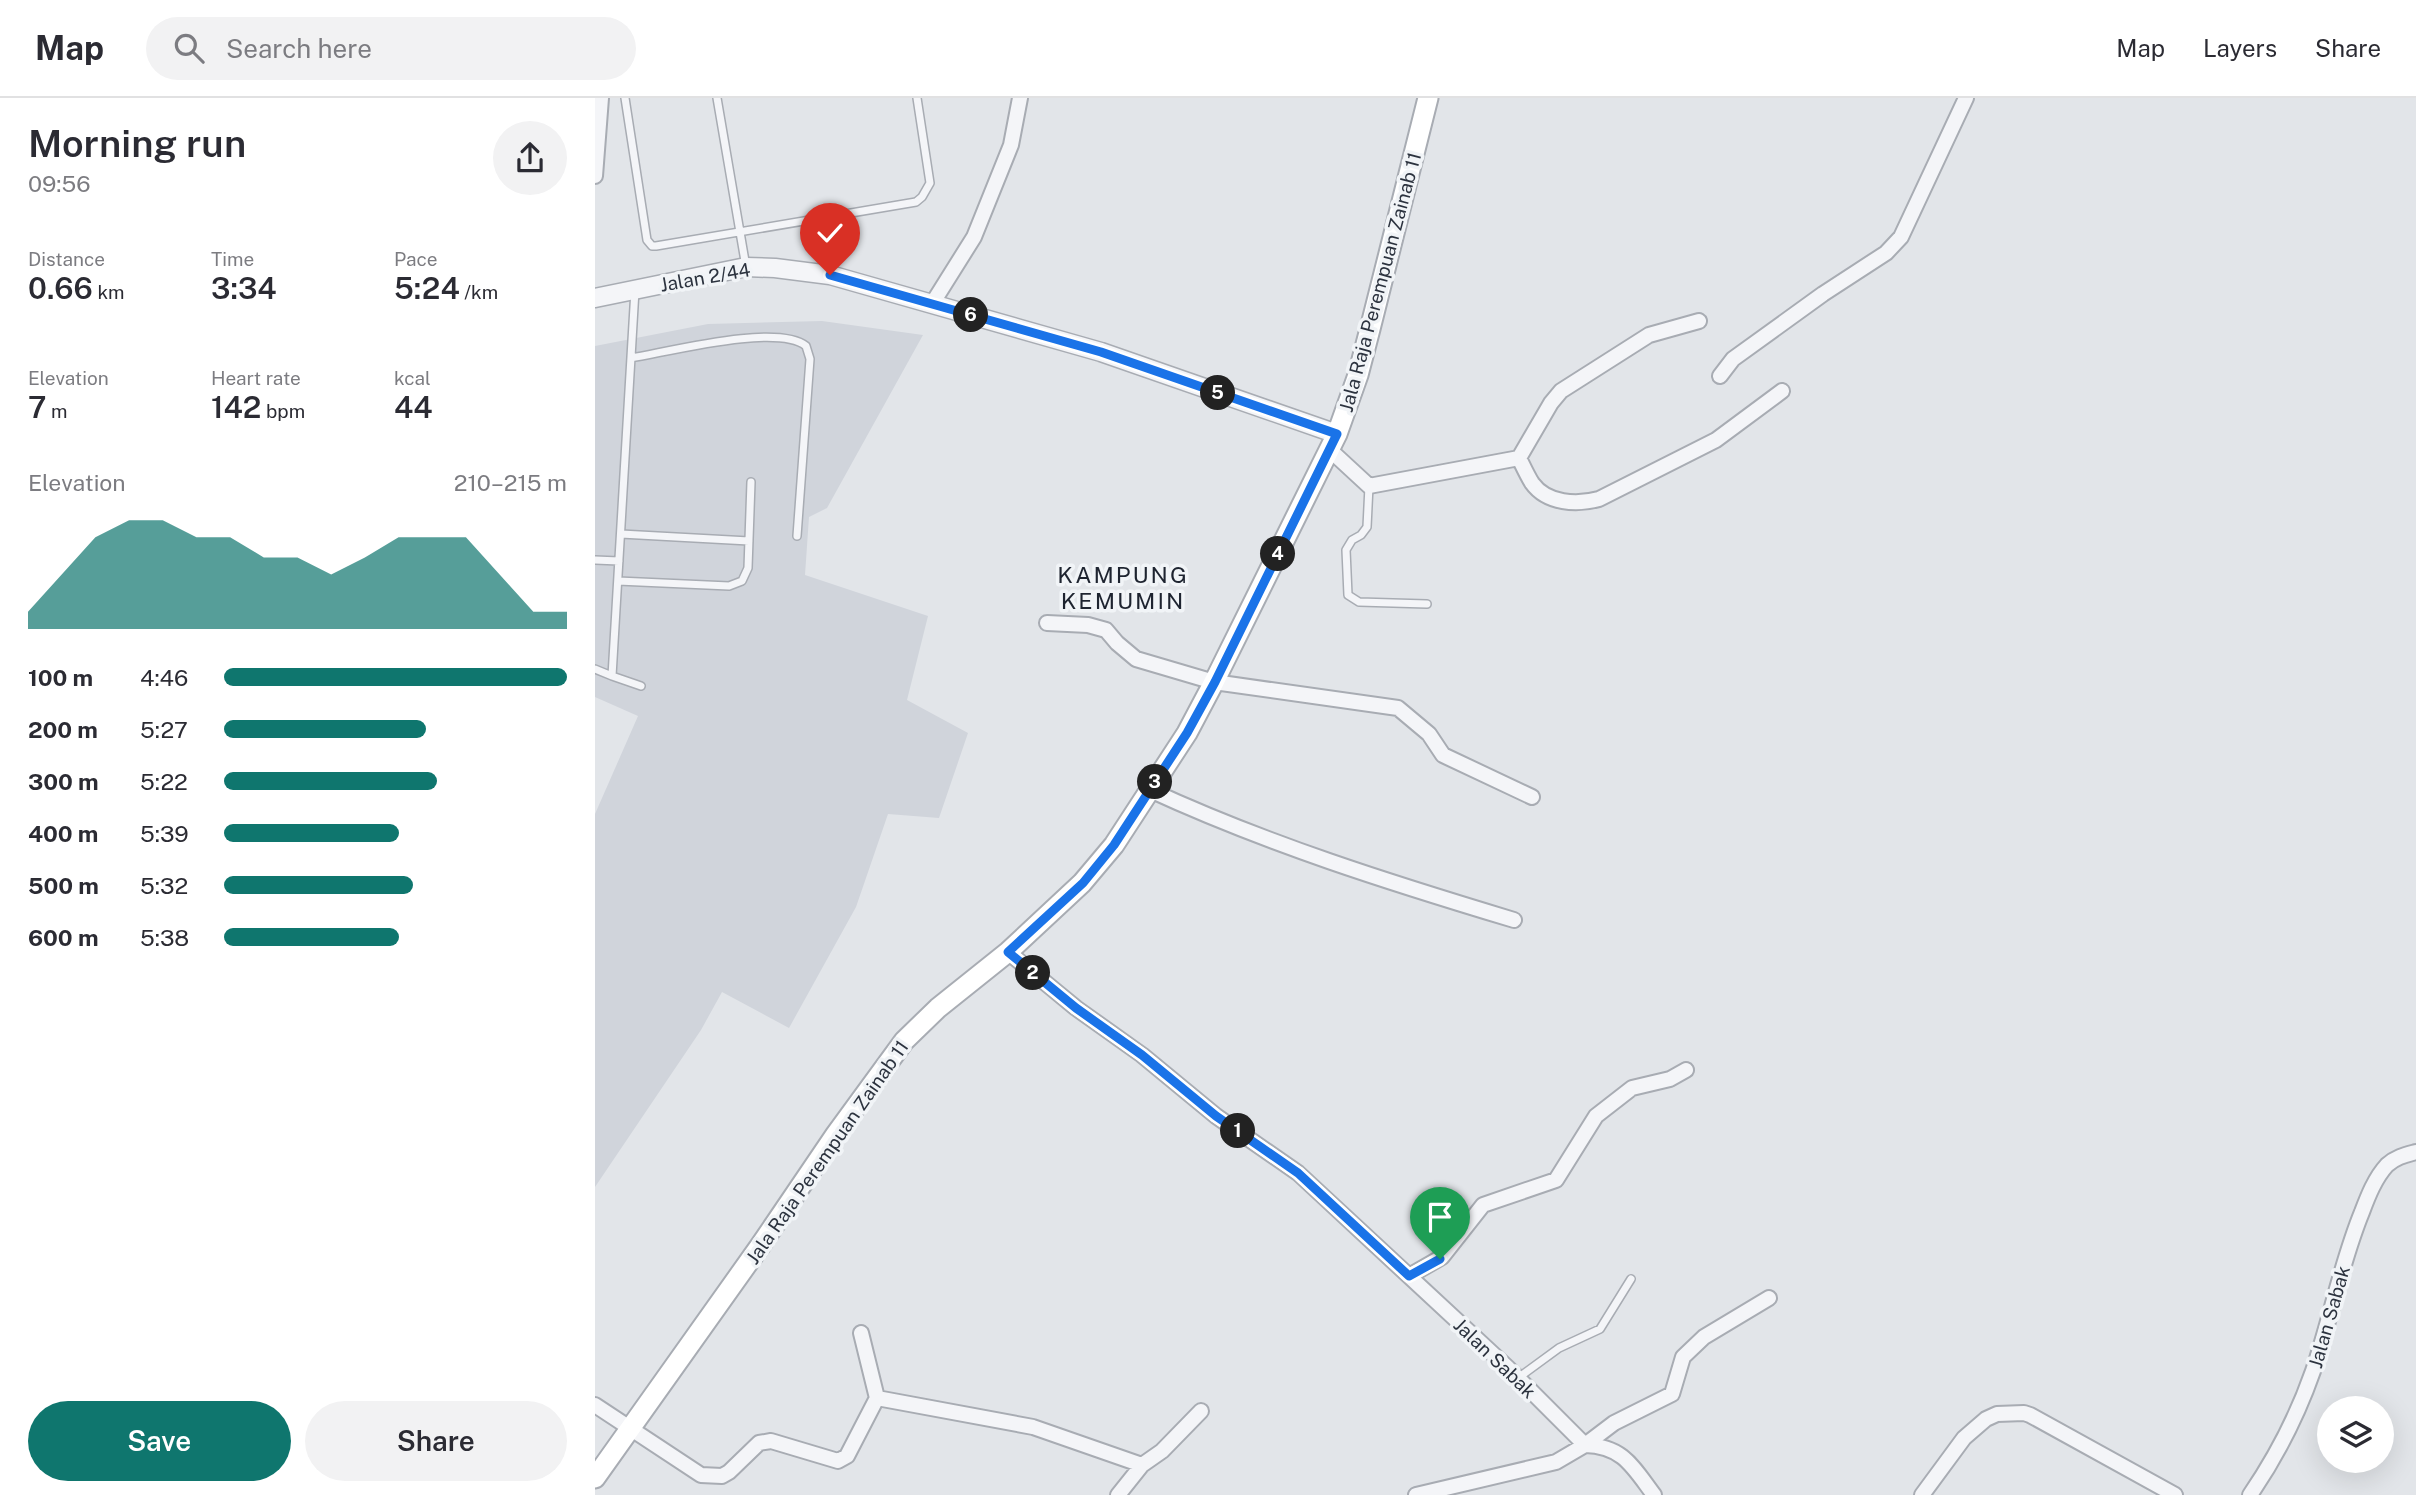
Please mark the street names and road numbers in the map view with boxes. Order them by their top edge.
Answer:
street label: Jala Raja Perempuan Zainab 11 [1335,150,1425,414]
street label: Jalan 2/44 [658,258,752,296]
street label: Jala Raja Perempuan Zainab 11 [741,1036,913,1268]
street label: Jalan Sabak [2304,1263,2354,1371]
street label: Jalan Sabak [1450,1314,1541,1403]

